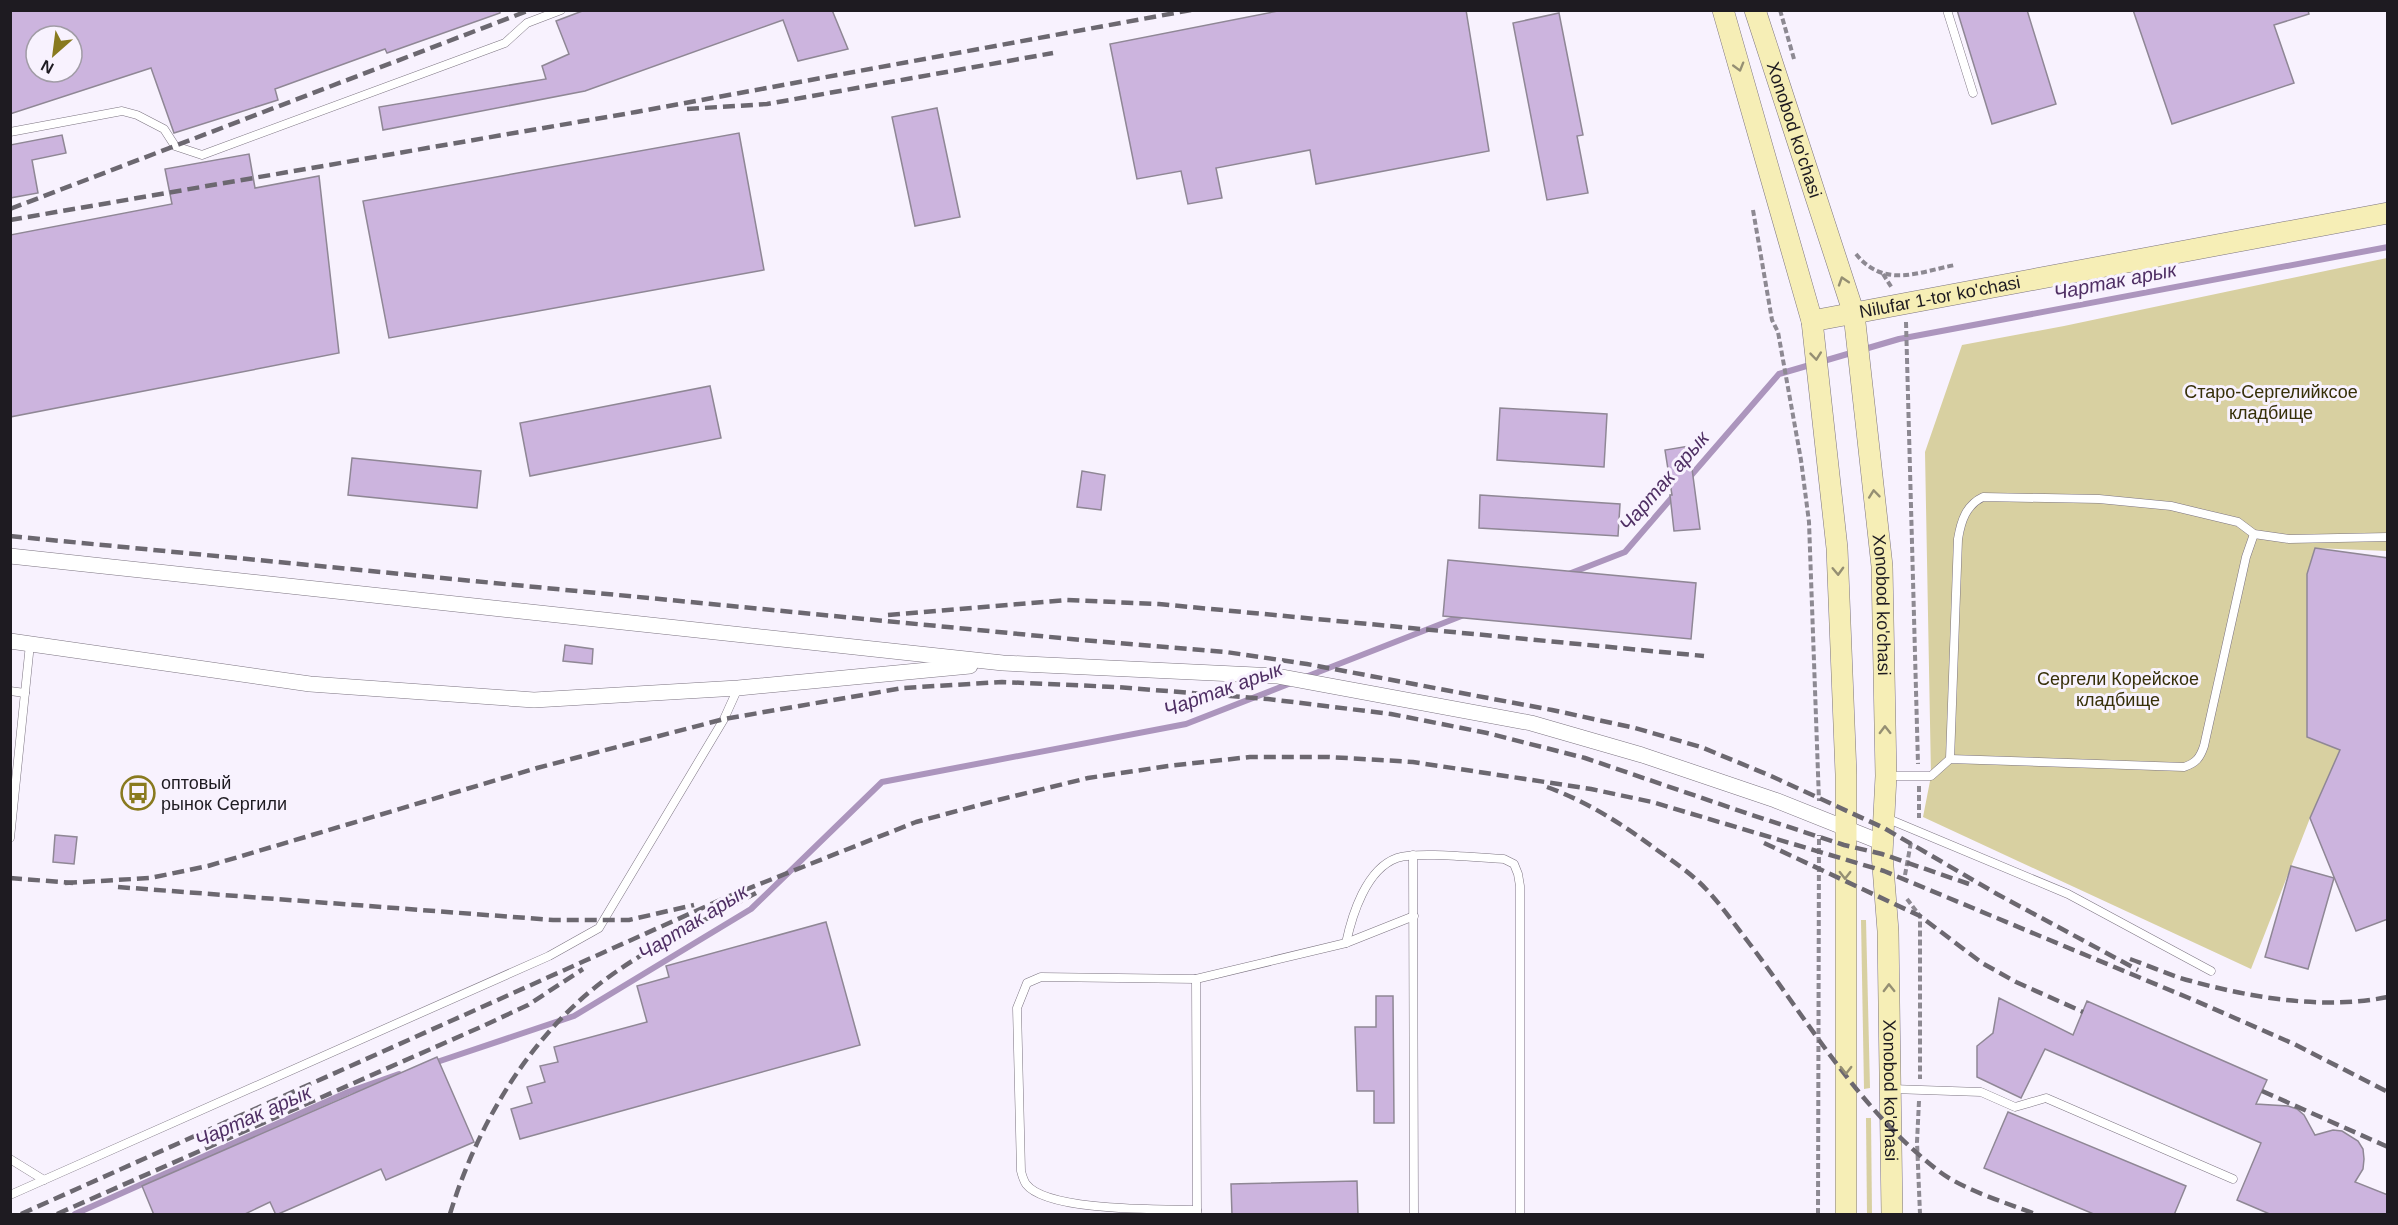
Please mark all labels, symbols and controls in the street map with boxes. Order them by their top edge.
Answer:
north arrow [24,24,84,84]
text: N [38,57,56,77]
street label: Xonobod ko'chasi [1763,59,1825,200]
one-way arrow [1732,61,1744,72]
water label: Чартак арык [2052,258,2180,304]
street label: Nilufar 1-tor ko'chasi [1858,272,2022,322]
one-way arrow [1838,276,1850,287]
one-way arrow [1809,352,1822,361]
park label: Старо-Сергелийксое кладбище [2184,382,2358,423]
water label: Чартак арык [1615,426,1714,535]
one-way arrow [1868,489,1881,498]
street label: Xonobod ko'chasi [1869,533,1894,676]
one-way arrow [1832,567,1844,576]
water label: Чартак арык [1161,657,1287,721]
park label: Сергели Корейское кладбище [2037,669,2199,710]
one-way arrow [1879,726,1891,735]
place label: оптовый рынок Сергили [161,773,287,814]
bus stop icon: оптовый рынок Сергили [120,775,156,811]
one-way arrow [1839,870,1851,879]
water label: Чартак арык [634,879,753,964]
one-way arrow [1883,984,1895,993]
street label: Xonobod ko'chasi [1879,1019,1901,1161]
one-way arrow [1840,1065,1852,1074]
water label: Чартак арык [192,1080,316,1151]

